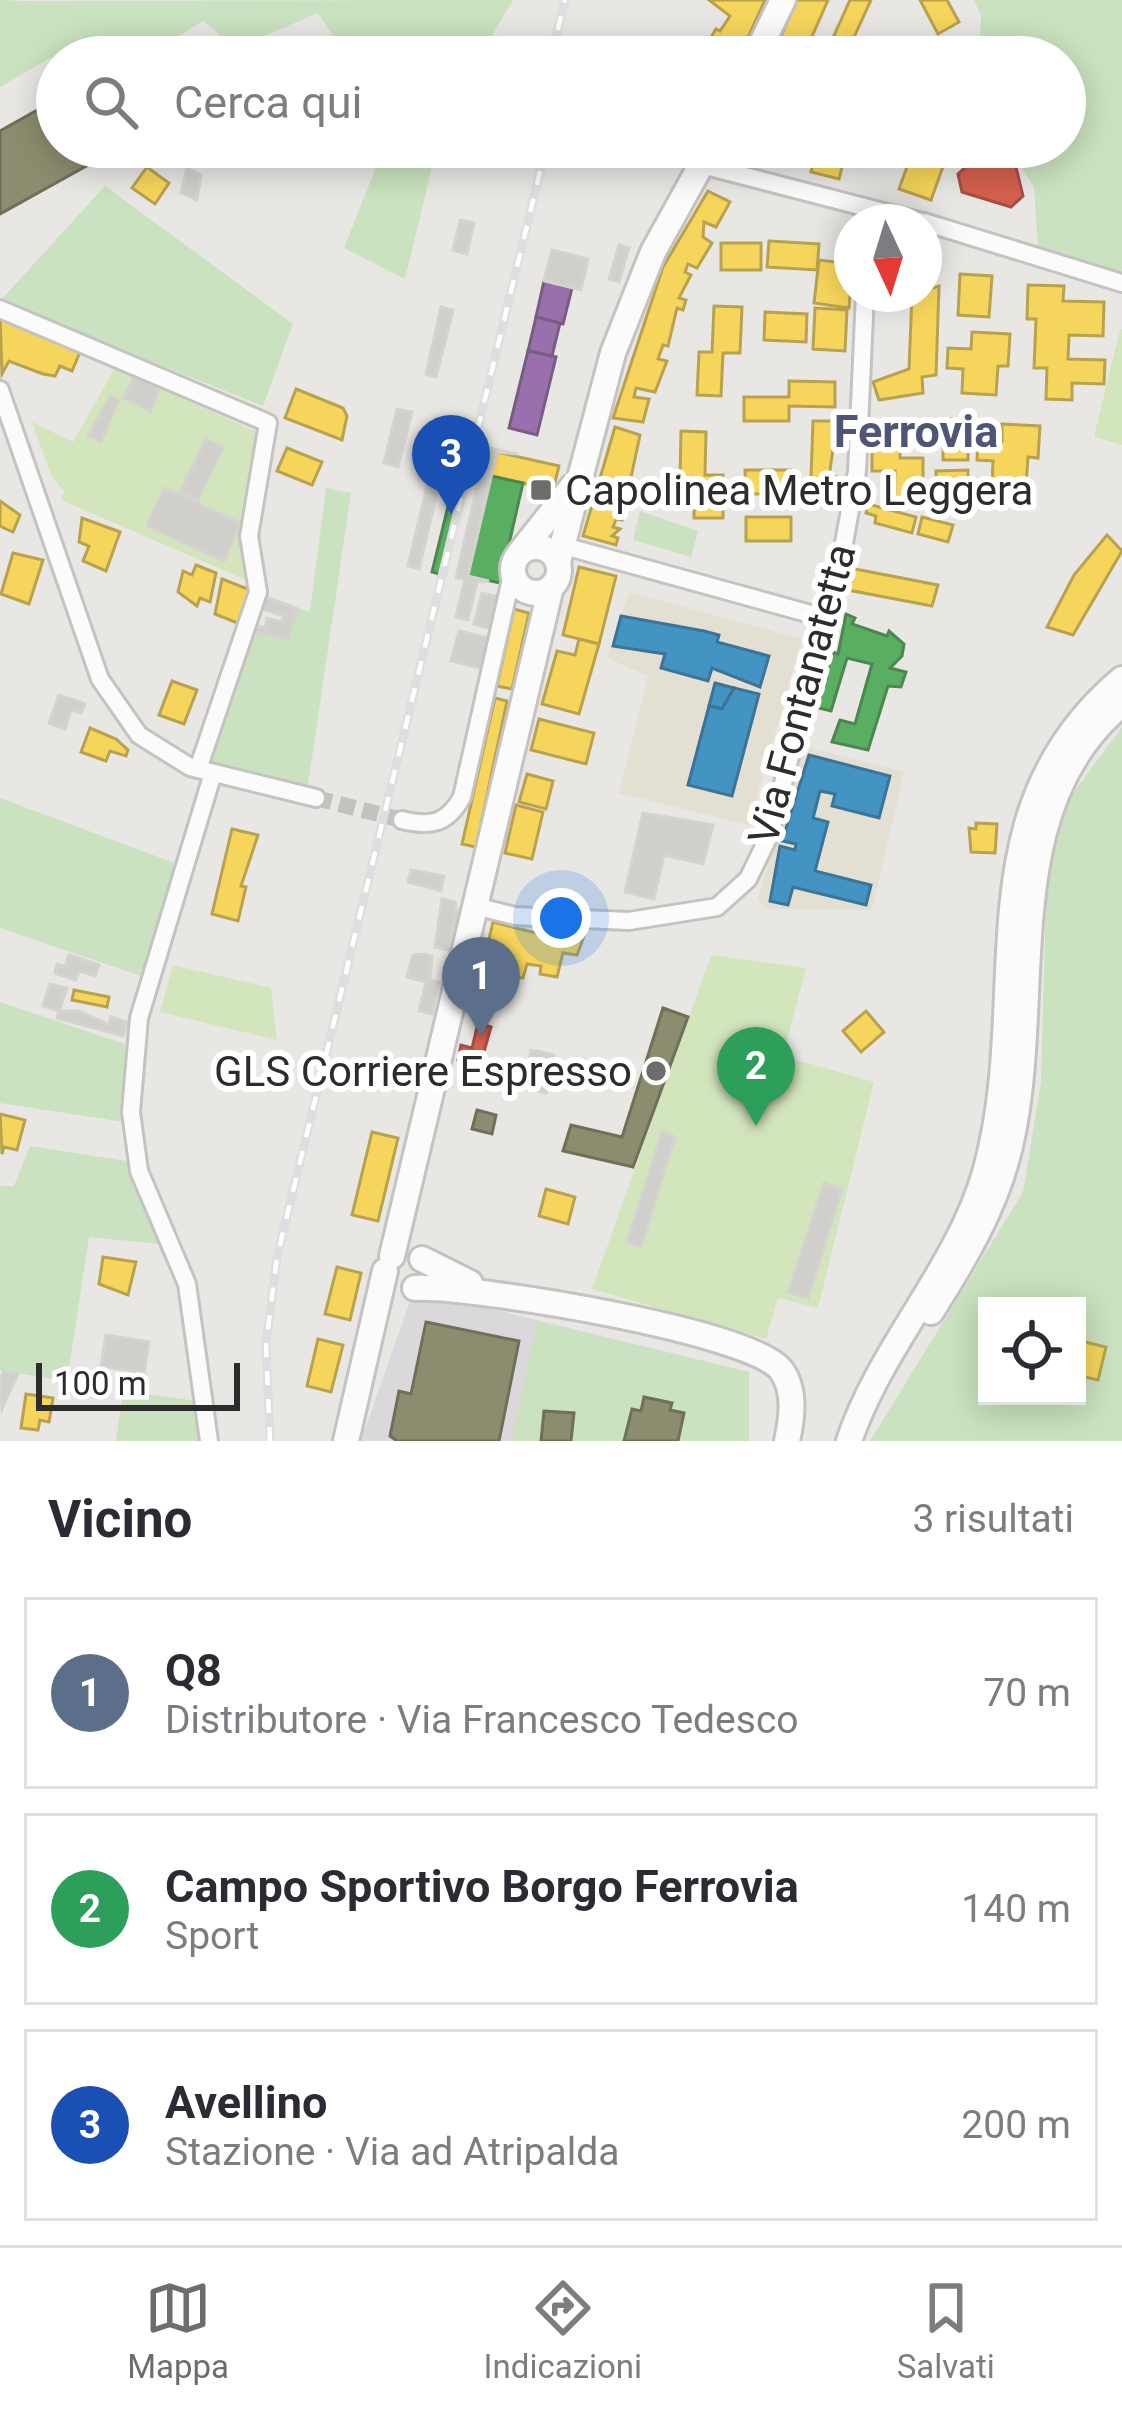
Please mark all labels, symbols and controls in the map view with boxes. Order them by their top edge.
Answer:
search box [36,36,1086,168]
icon: search [78,69,144,135]
text: Cerca qui [174,76,363,129]
north arrow [834,204,942,312]
district label: Ferrovia [834,405,998,458]
pin: 3 [412,415,490,514]
place label: Capolinea Metro Leggera [565,466,1033,515]
marker: Capolinea Metro Leggera [528,477,554,503]
street label: Via Fontanatetta [738,538,866,850]
your location [531,888,591,948]
pin: 1 [442,937,520,1036]
pin: 2 [717,1027,795,1126]
place label: GLS Corriere Espresso [214,1047,632,1096]
marker: GLS Corriere Espresso [643,1058,669,1084]
map controls [978,1297,1086,1405]
button: locate [978,1297,1086,1405]
scale bar [36,1357,240,1410]
text: 100 m [54,1364,147,1403]
text: Vicino [48,1490,192,1549]
text: 3 risultati [912,1496,1074,1542]
text: Q8 [165,1644,222,1697]
text: 1 [79,1670,101,1716]
text: 70 m [983,1670,1071,1716]
text: Distributore · Via Francesco Tedesco [165,1697,799,1743]
text: Campo Sportivo Borgo Ferrovia [165,1860,799,1913]
text: 2 [79,1886,101,1932]
text: 140 m [961,1886,1071,1932]
text: Sport [165,1913,259,1959]
text: Avellino [165,2076,327,2129]
text: 3 [79,2102,101,2148]
text: 200 m [961,2102,1071,2148]
text: Stazione · Via ad Atripalda [165,2129,619,2175]
tab: Mappa [127,2275,229,2386]
tab: Indicazioni [484,2275,642,2386]
tab: Salvati [897,2275,995,2386]

